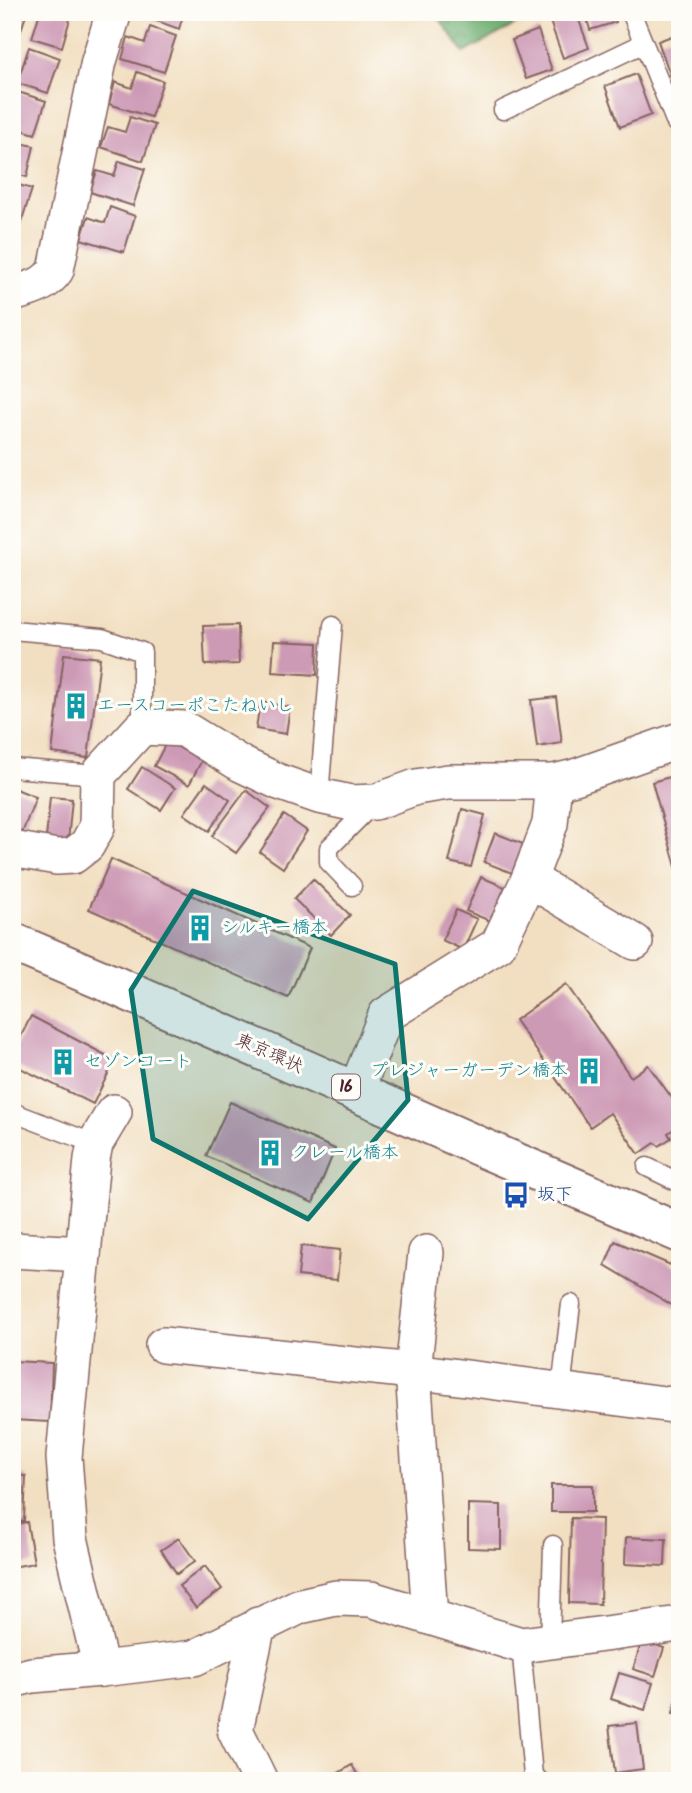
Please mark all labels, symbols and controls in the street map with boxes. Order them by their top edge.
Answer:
building icon: エースコーポこたねいし [61,691,91,721]
place label: エースコーポこたねいし [97,692,294,721]
building icon: シルキー橋本 [185,913,215,943]
place label: シルキー橋本 [221,914,328,943]
street label: 東京環状 [230,1026,308,1082]
building icon: セゾンコート [48,1047,78,1077]
place label: セゾンコート [84,1048,192,1077]
building icon: プレジャーガーデン橋本 [574,1056,604,1086]
place label: プレジャーガーデン橋本 [370,1057,568,1086]
road number: 16 [332,1074,360,1100]
building icon: クレール橋本 [255,1138,285,1168]
place label: クレール橋本 [291,1139,399,1168]
bus stop icon: 坂下 [501,1180,531,1210]
place label: 坂下 [537,1181,573,1210]

